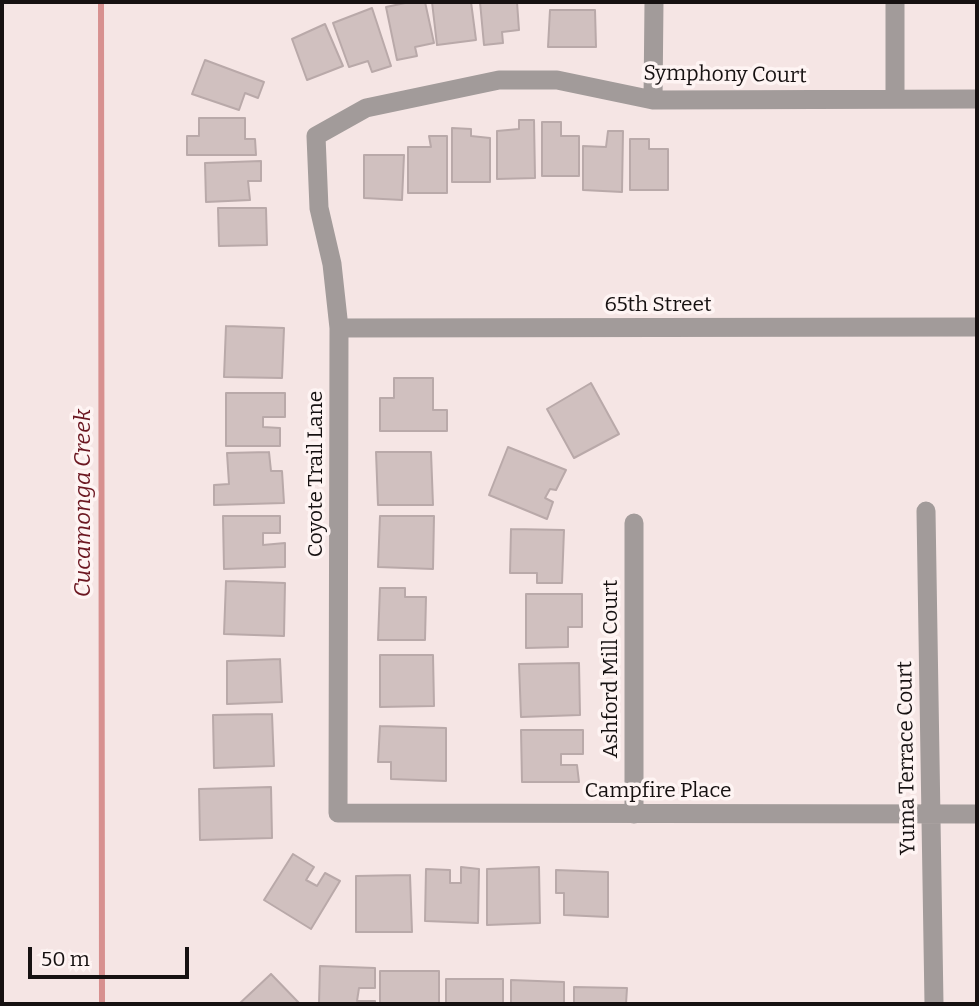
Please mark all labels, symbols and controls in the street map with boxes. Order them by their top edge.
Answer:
street label: Symphony Court [643,61,807,89]
street label: 65th Street [604,292,712,318]
street label: Coyote Trail Lane [303,391,329,557]
water label: Cucamonga Creek [70,409,98,597]
street label: Ashford Mill Court [598,580,624,758]
street label: Yuma Terrace Court [893,661,921,855]
street label: Campfire Place [585,778,731,804]
scale bar [32,932,192,976]
text: 50 m [41,946,90,972]

